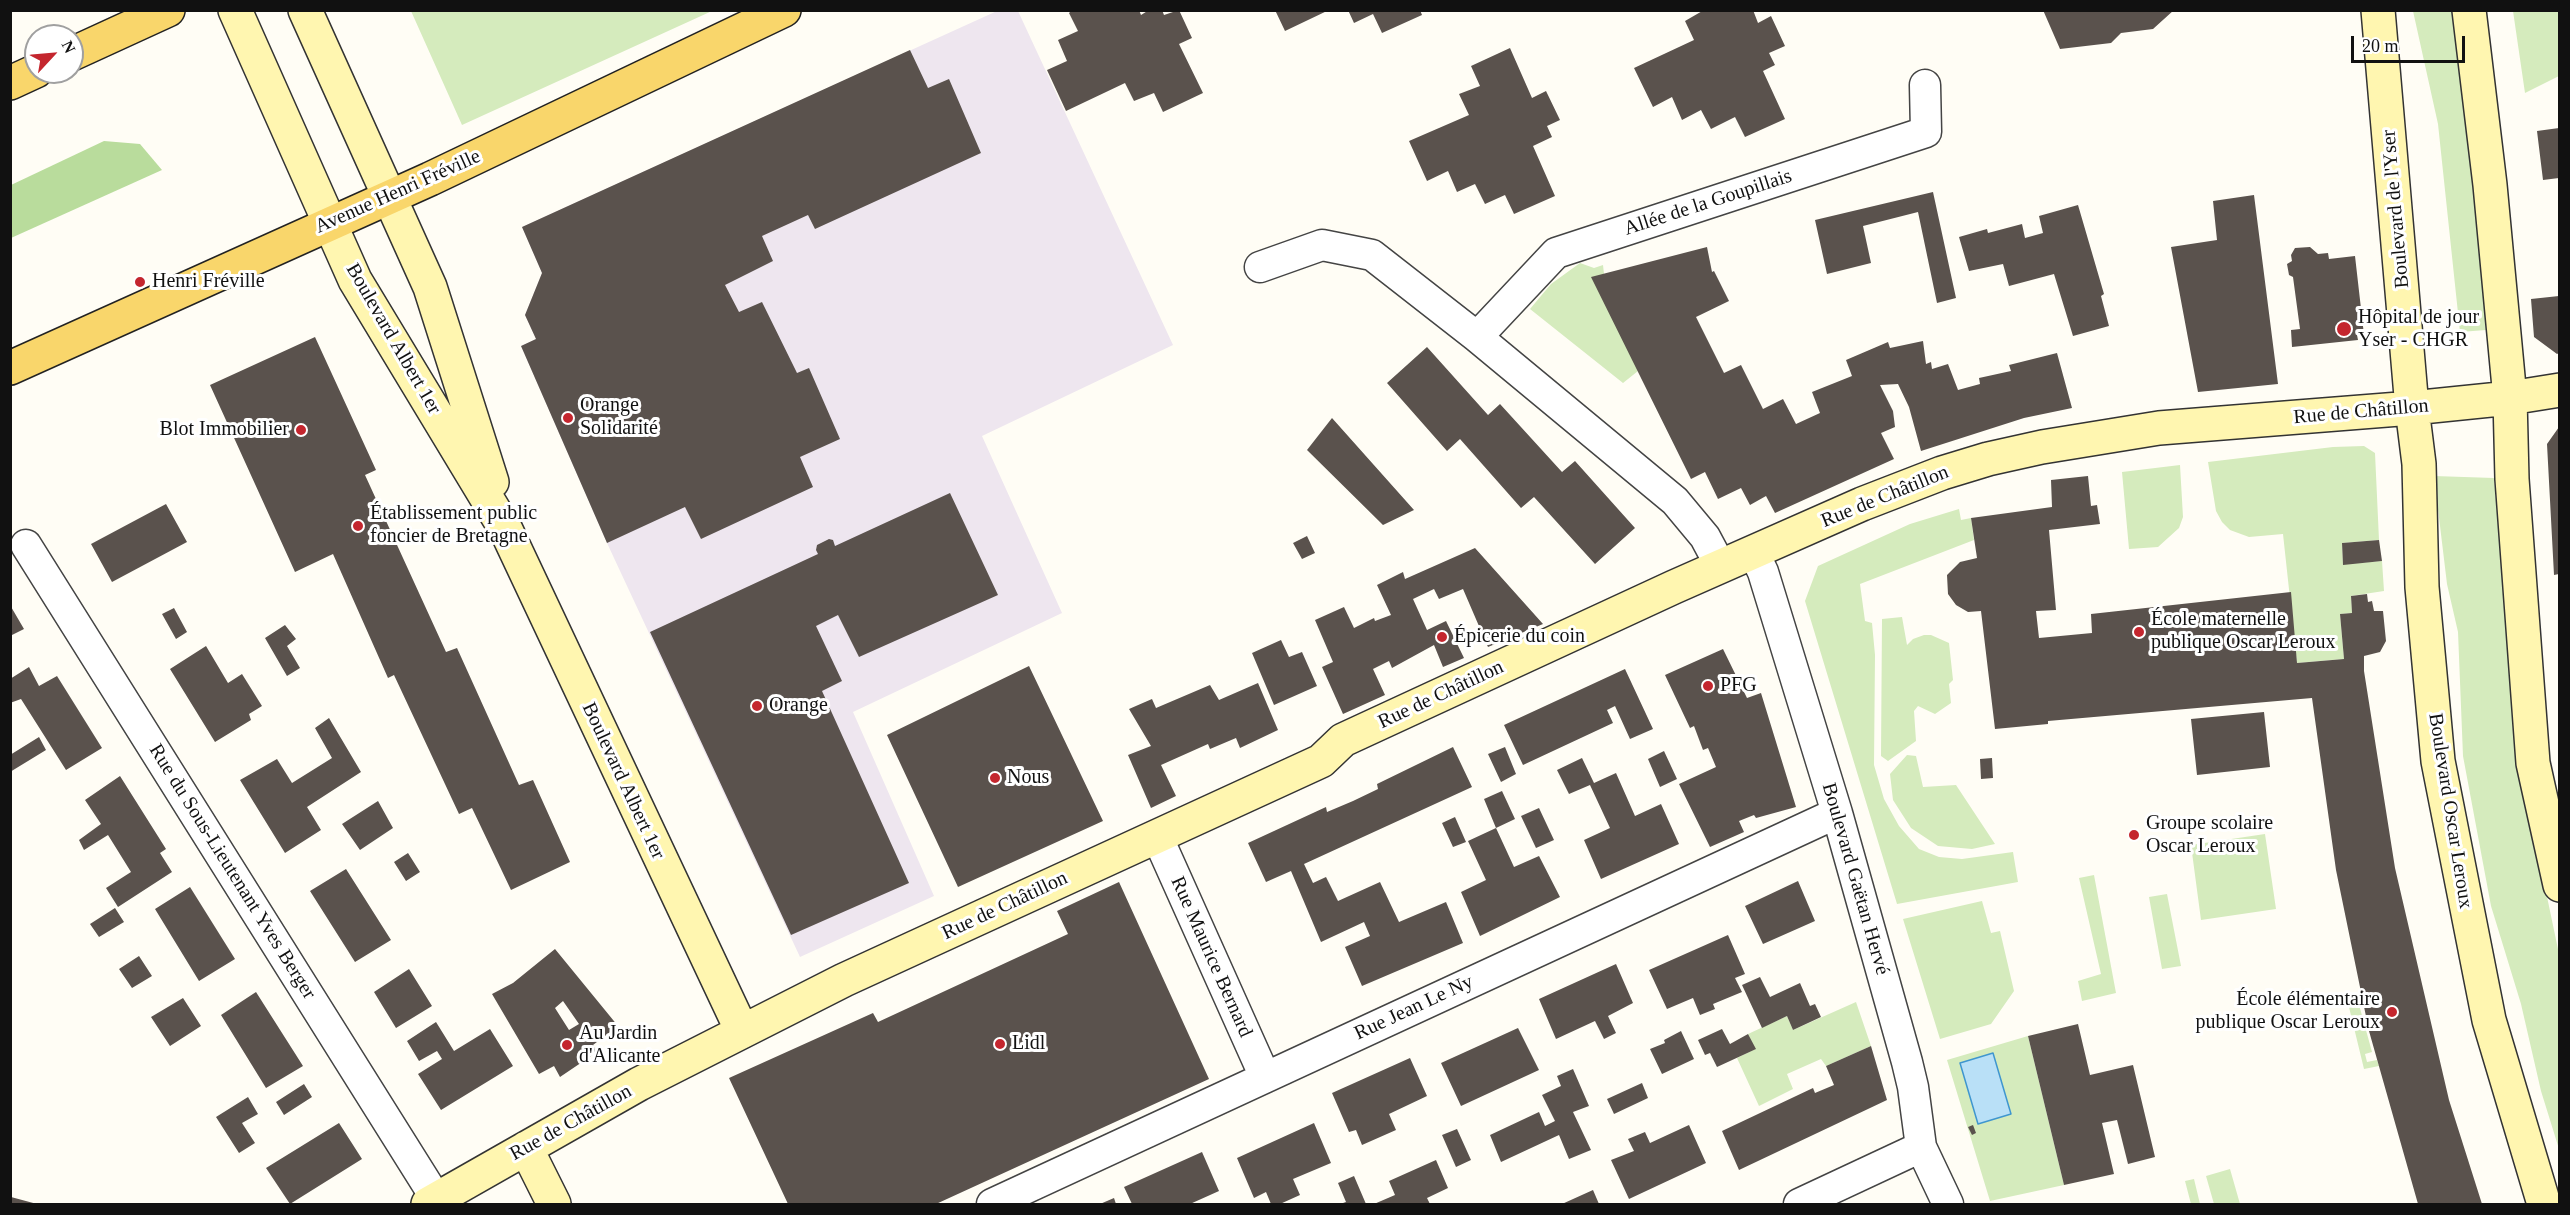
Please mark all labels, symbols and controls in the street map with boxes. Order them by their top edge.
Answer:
north arrow [24,24,84,84]
scale bar [2354,24,2468,62]
text: 20 m [2362,36,2399,56]
text: N [59,38,79,56]
street label: Boulevard de l'Yser [2377,129,2415,289]
street label: Avenue Henri Fréville [312,145,484,239]
street label: Allée de la Goupillais [1621,165,1795,241]
street label: Boulevard Albert 1er [340,259,446,419]
place label: Henri Fréville [152,270,265,294]
marker: Henri Fréville [133,275,147,289]
place label: Hôpital de jour Yser - CHGR [2358,306,2479,353]
marker: Hôpital de jour Yser - CHGR [2335,320,2353,338]
place label: Orange Solidarité [580,394,658,441]
street label: Rue de Châtillon [2292,394,2430,430]
marker: Orange Solidarité [561,411,575,425]
place label: Blot Immobilier [160,418,289,442]
marker: Blot Immobilier [294,423,308,437]
street label: Rue de Châtillon [1818,460,1952,534]
place label: Établissement public foncier de Bretagne [370,502,537,549]
marker: Établissement public foncier de Bretagne [351,519,365,533]
place label: École maternelle publique Oscar Leroux [2151,608,2335,655]
place label: Épicerie du coin [1454,625,1585,649]
marker: École maternelle publique Oscar Leroux [2132,625,2146,639]
marker: Épicerie du coin [1435,630,1449,644]
street label: Rue de Châtillon [1375,655,1507,735]
place label: PFG [1720,674,1757,698]
marker: PFG [1701,679,1715,693]
place label: Orange [769,694,828,718]
street label: Boulevard Albert 1er [576,699,670,863]
marker: Orange [750,699,764,713]
street label: Boulevard Oscar Leroux [2423,711,2477,911]
street label: Rue du Sous-Lieutenant Yves Berger [143,740,321,1004]
place label: Nous [1007,766,1049,790]
marker: Nous [988,771,1002,785]
street label: Boulevard Gaëtan Hervé [1816,780,1894,978]
place label: Groupe scolaire Oscar Leroux [2146,812,2273,859]
marker: Groupe scolaire Oscar Leroux [2127,828,2141,842]
street label: Rue de Châtillon [939,866,1071,946]
street label: Rue Maurice Bernard [1165,873,1257,1041]
street label: Rue Jean Le Ny [1351,970,1477,1046]
place label: École élémentaire publique Oscar Leroux [2196,988,2380,1035]
marker: École élémentaire publique Oscar Leroux [2385,1005,2399,1019]
place label: Au Jardin d'Alicante [579,1022,660,1069]
place label: Lidl [1012,1032,1045,1056]
marker: Lidl [993,1037,1007,1051]
marker: Au Jardin d'Alicante [560,1038,574,1052]
street label: Rue de Châtillon [506,1080,636,1166]

